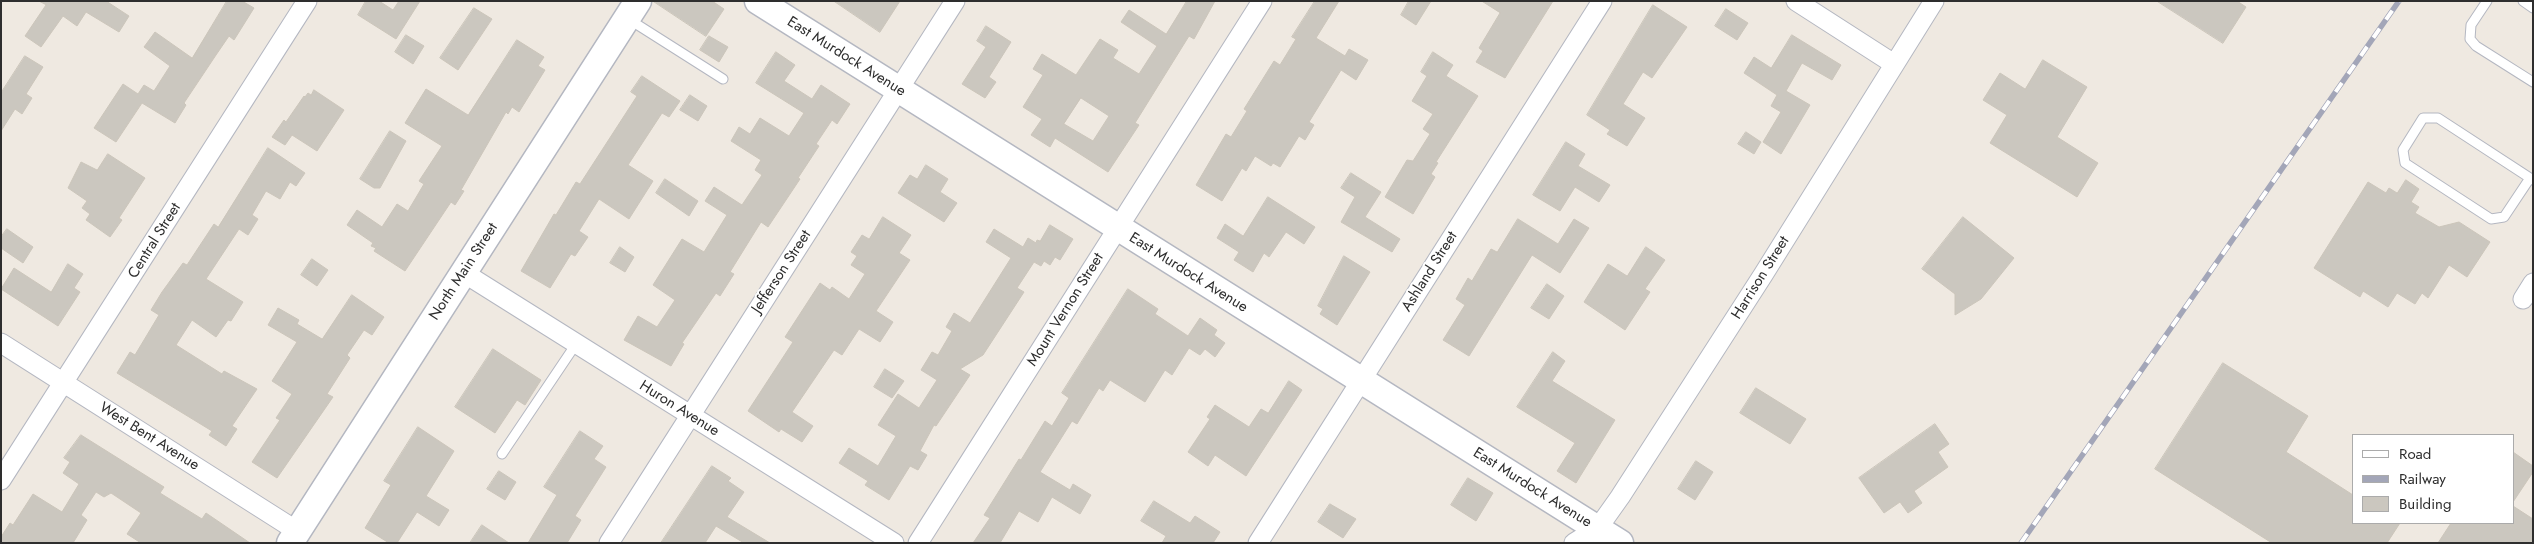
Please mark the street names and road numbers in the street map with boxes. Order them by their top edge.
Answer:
street label: East Murdock Avenue [783,13,909,101]
street label: Central Street [125,200,185,282]
street label: North Main Street [426,220,502,324]
street label: Jefferson Street [749,227,815,317]
street label: East Murdock Avenue [1125,229,1251,317]
street label: Ashland Street [1398,229,1462,315]
street label: Harrison Street [1728,233,1794,323]
street label: Mount Vernon Street [1024,250,1108,370]
street label: Huron Avenue [636,377,722,441]
street label: West Bent Avenue [96,399,202,475]
street label: East Murdock Avenue [1469,444,1595,532]

